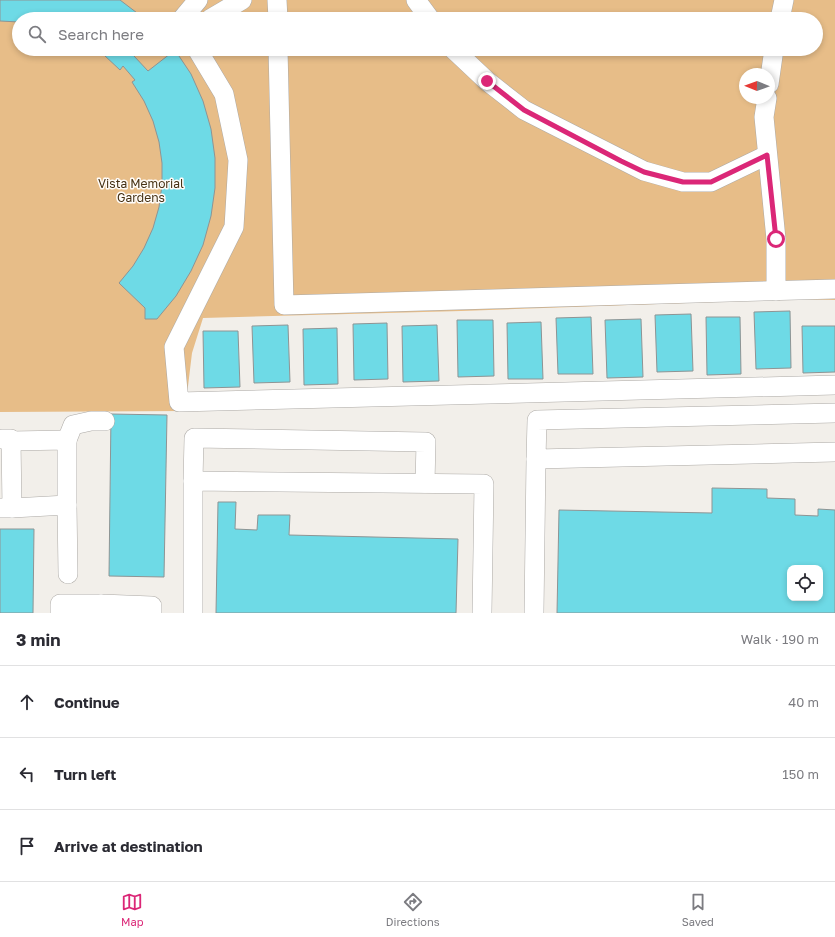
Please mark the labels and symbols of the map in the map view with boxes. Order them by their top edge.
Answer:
north arrow [739,68,775,104]
route end [478,72,496,90]
park label: Vista Memorial Gardens [98,176,184,205]
route start [767,230,785,248]

